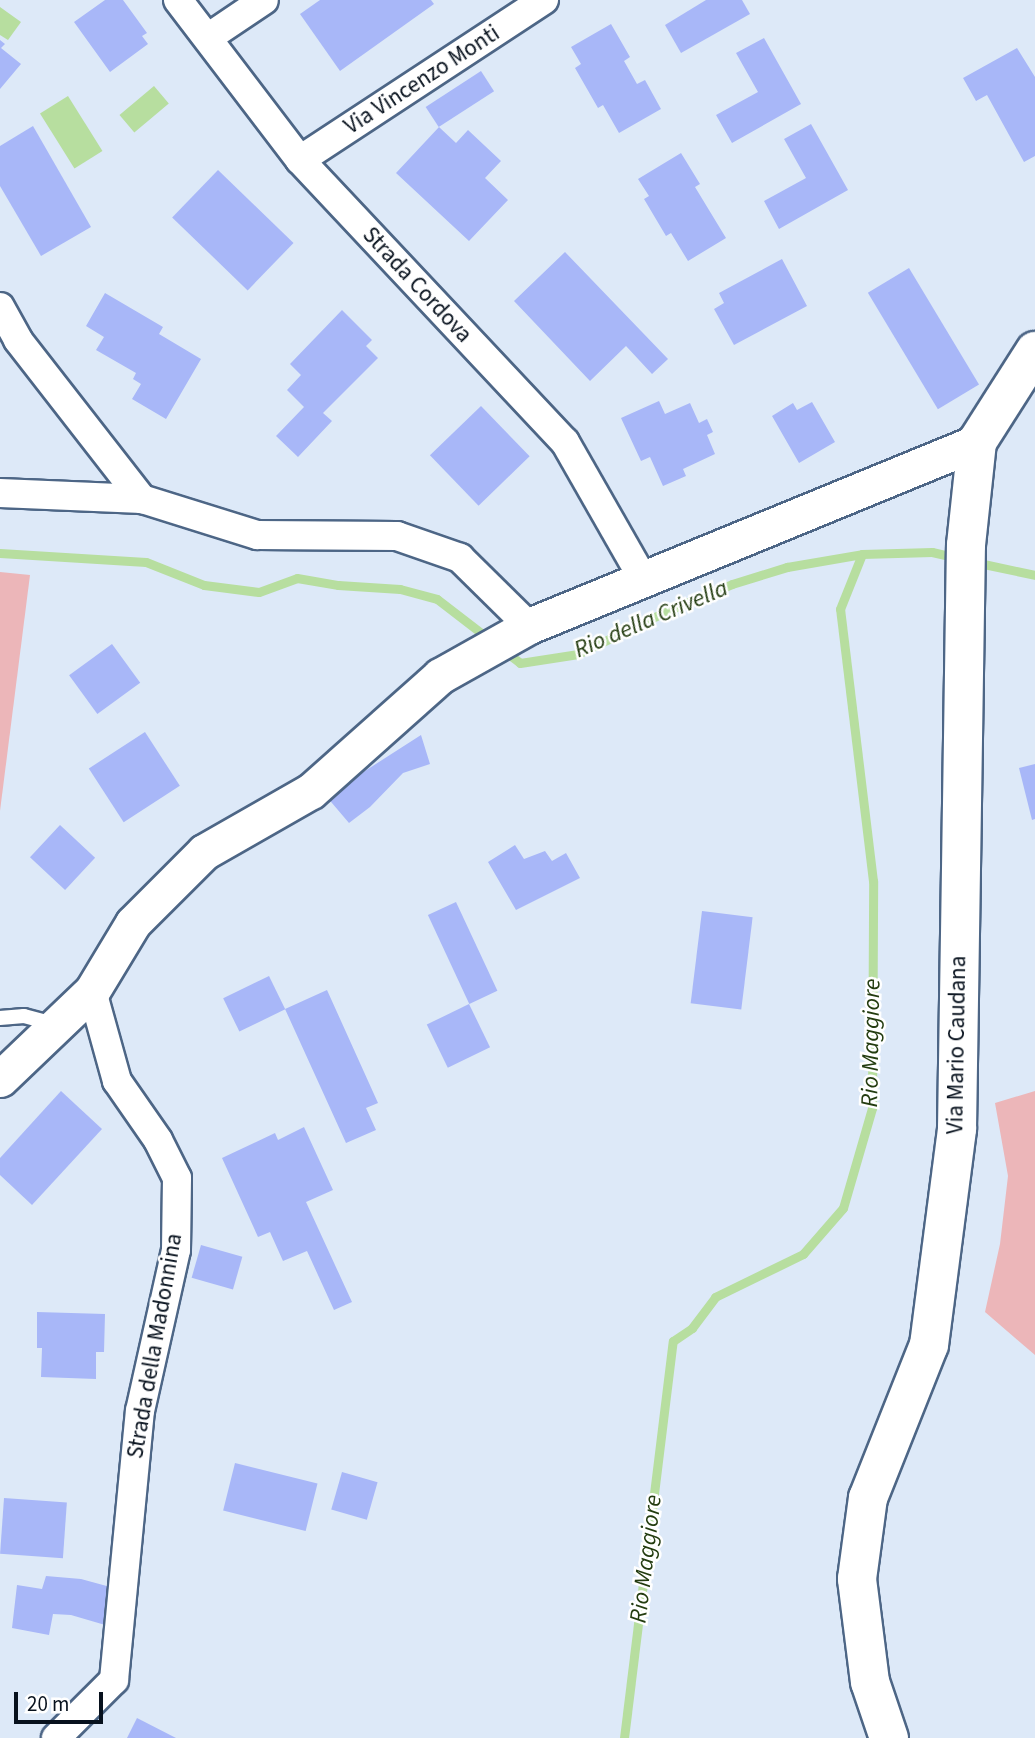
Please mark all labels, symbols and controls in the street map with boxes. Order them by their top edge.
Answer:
street label: Via Vincenzo Monti [339,20,505,140]
street label: Strada Cordova [356,222,478,348]
water label: Rio della Crivella [570,574,732,664]
street label: Via Mario Caudana [942,956,972,1134]
water label: Rio Maggiore [855,978,887,1108]
street label: Strada della Madonnina [122,1231,188,1461]
water label: Rio Maggiore [624,1493,668,1625]
scale bar [18,1678,107,1722]
text: 20 m [27,1689,69,1719]

